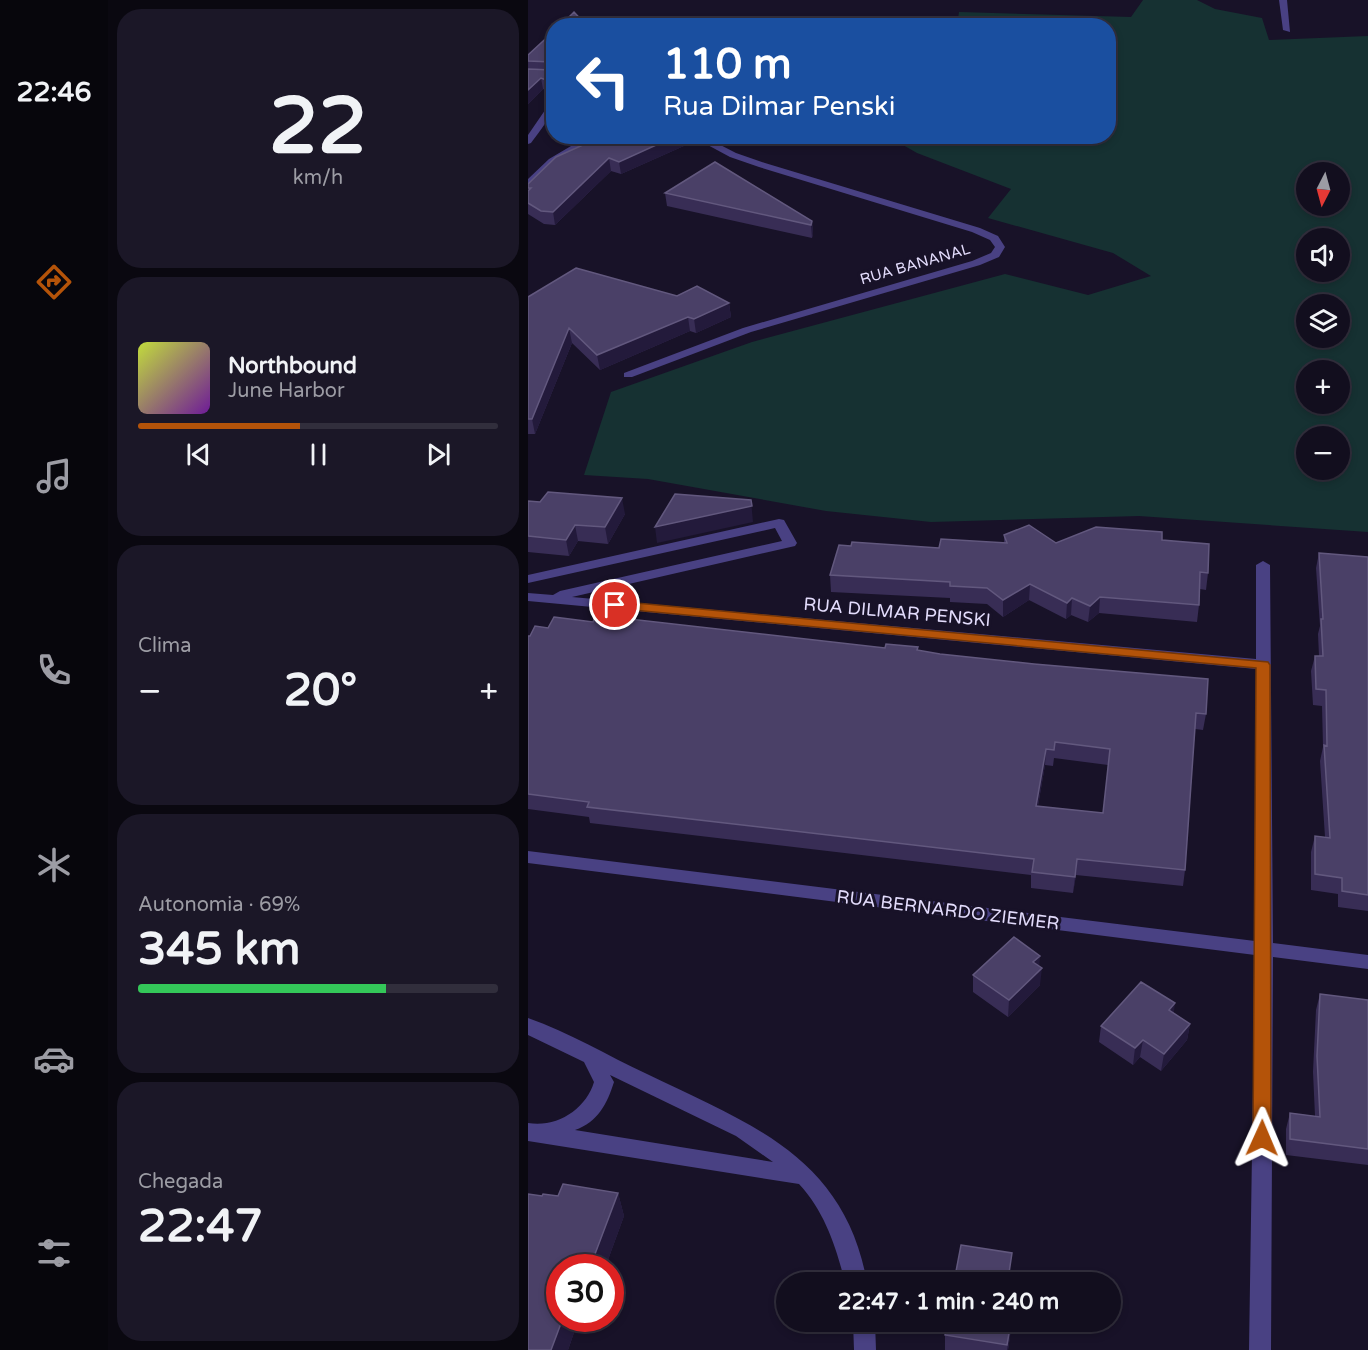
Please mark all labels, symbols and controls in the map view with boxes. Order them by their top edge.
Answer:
text: 110 m [663,39,792,90]
icon: left [564,42,642,120]
text: 22:46 [17,76,91,109]
text: 22 [269,80,367,174]
text: Rua Dilmar Penski [663,90,896,123]
north arrow [1296,162,1350,216]
map controls [1296,162,1350,480]
text: km/h [293,166,343,190]
button: sound [1296,228,1350,282]
street label: RUA BANANAL [858,240,972,288]
icon: directions [33,261,75,303]
button: layers [1296,294,1350,348]
text: Northbound [228,353,357,379]
button: + [1296,360,1350,414]
text: June Harbor [228,379,345,403]
button: − [1296,426,1350,480]
icon: previous [182,438,215,471]
icon: pause [302,438,335,471]
icon: next [422,438,455,471]
icon: music [33,455,75,497]
pin [589,579,640,630]
icon: arrive [598,588,631,621]
street label: RUA DILMAR PENSKI [802,593,992,631]
text: Clima [138,634,191,658]
icon: phone [33,649,75,691]
text: 20° [284,664,357,718]
text: − [138,672,162,711]
text: + [479,672,498,711]
icon: climate [33,844,75,886]
street label: RUA BERNARDO ZIEMER [835,885,1061,935]
text: Autonomia · 69% [138,893,300,917]
text: 345 km [138,923,300,977]
icon: car [33,1038,75,1080]
position arrow [1230,1106,1294,1170]
text: Chegada [138,1170,223,1194]
text: 22:47 [138,1200,263,1254]
icon: filters [33,1232,75,1274]
speed limit sign: 30 [546,1254,624,1332]
text: 22:47 · 1 min · 240 m [838,1289,1059,1315]

